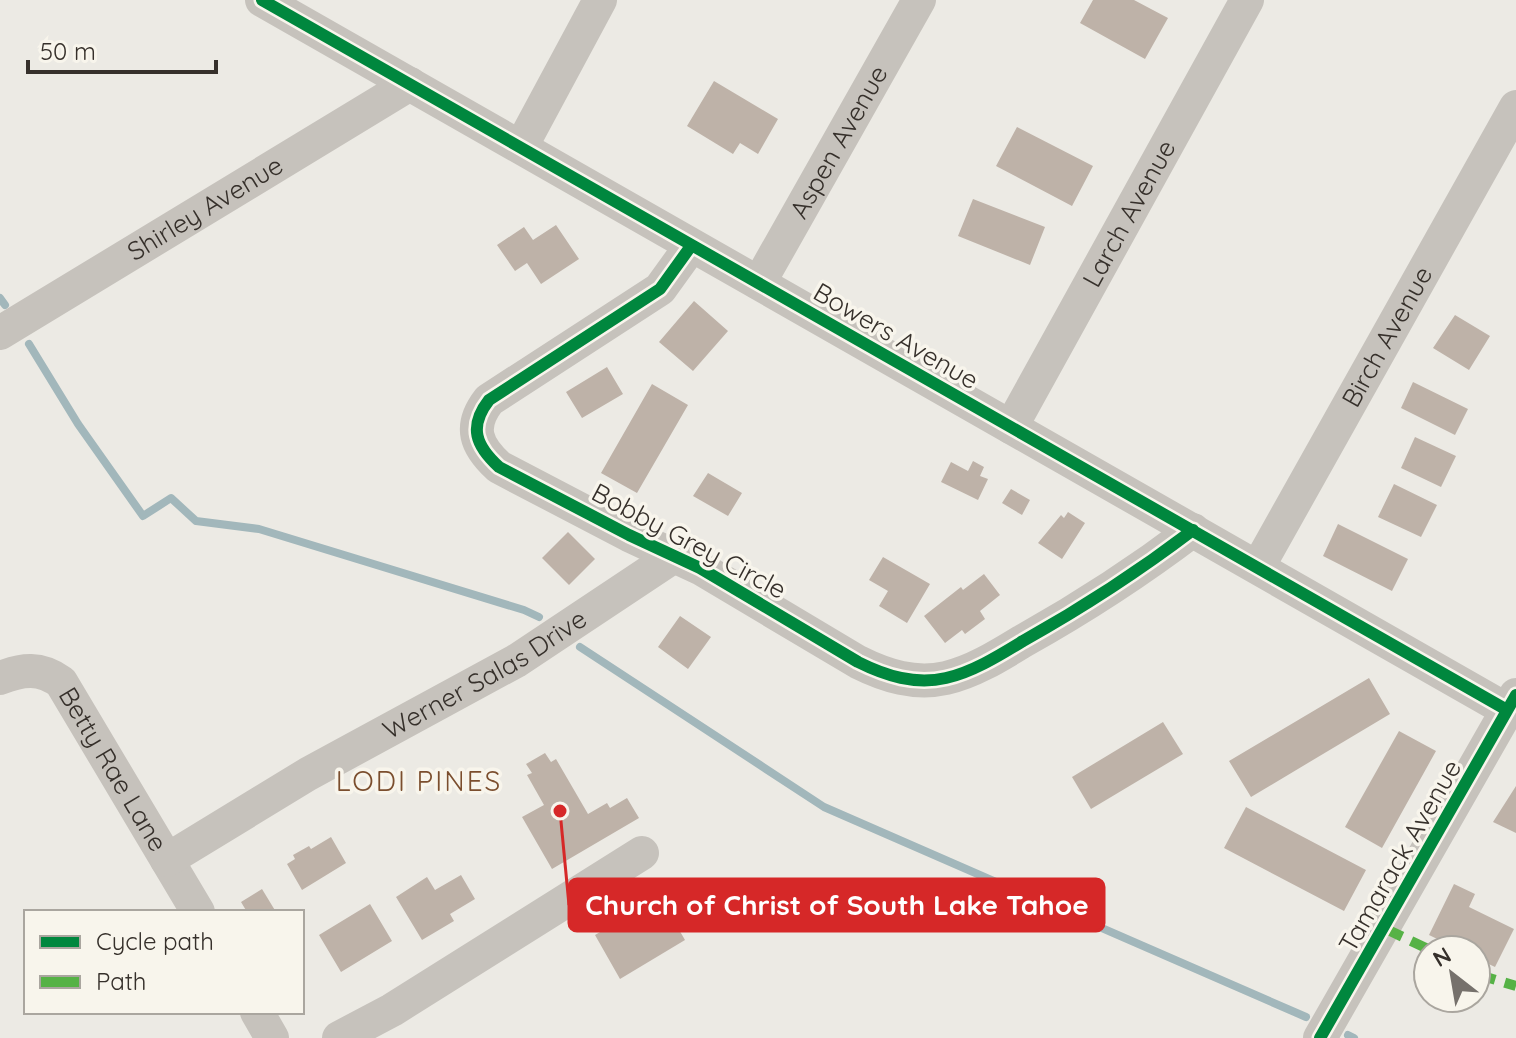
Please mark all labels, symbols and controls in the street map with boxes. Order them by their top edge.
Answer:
scale bar [28,24,216,74]
text: 50 m [40,36,96,66]
street label: Aspen Avenue [782,59,895,224]
street label: Larch Avenue [1075,134,1183,293]
street label: Shirley Avenue [121,148,289,268]
street label: Birch Avenue [1334,260,1439,413]
street label: Bowers Avenue [808,275,985,396]
street label: Bobby Grey Circle [586,475,792,606]
street label: Werner Salas Drive [377,602,593,746]
street label: Betty Rae Lane [52,681,175,857]
street label: Tamarack Avenue [1331,753,1468,958]
district label: LODI PINES [336,763,502,798]
callout: Church of Christ of South Lake Tahoe [569,879,1104,931]
text: Church of Christ of South Lake Tahoe [585,887,1089,922]
legend [24,910,304,1014]
text: Cycle path [96,926,214,956]
north arrow [1412,934,1492,1014]
text: N [1428,941,1456,973]
text: Path [96,966,147,996]

